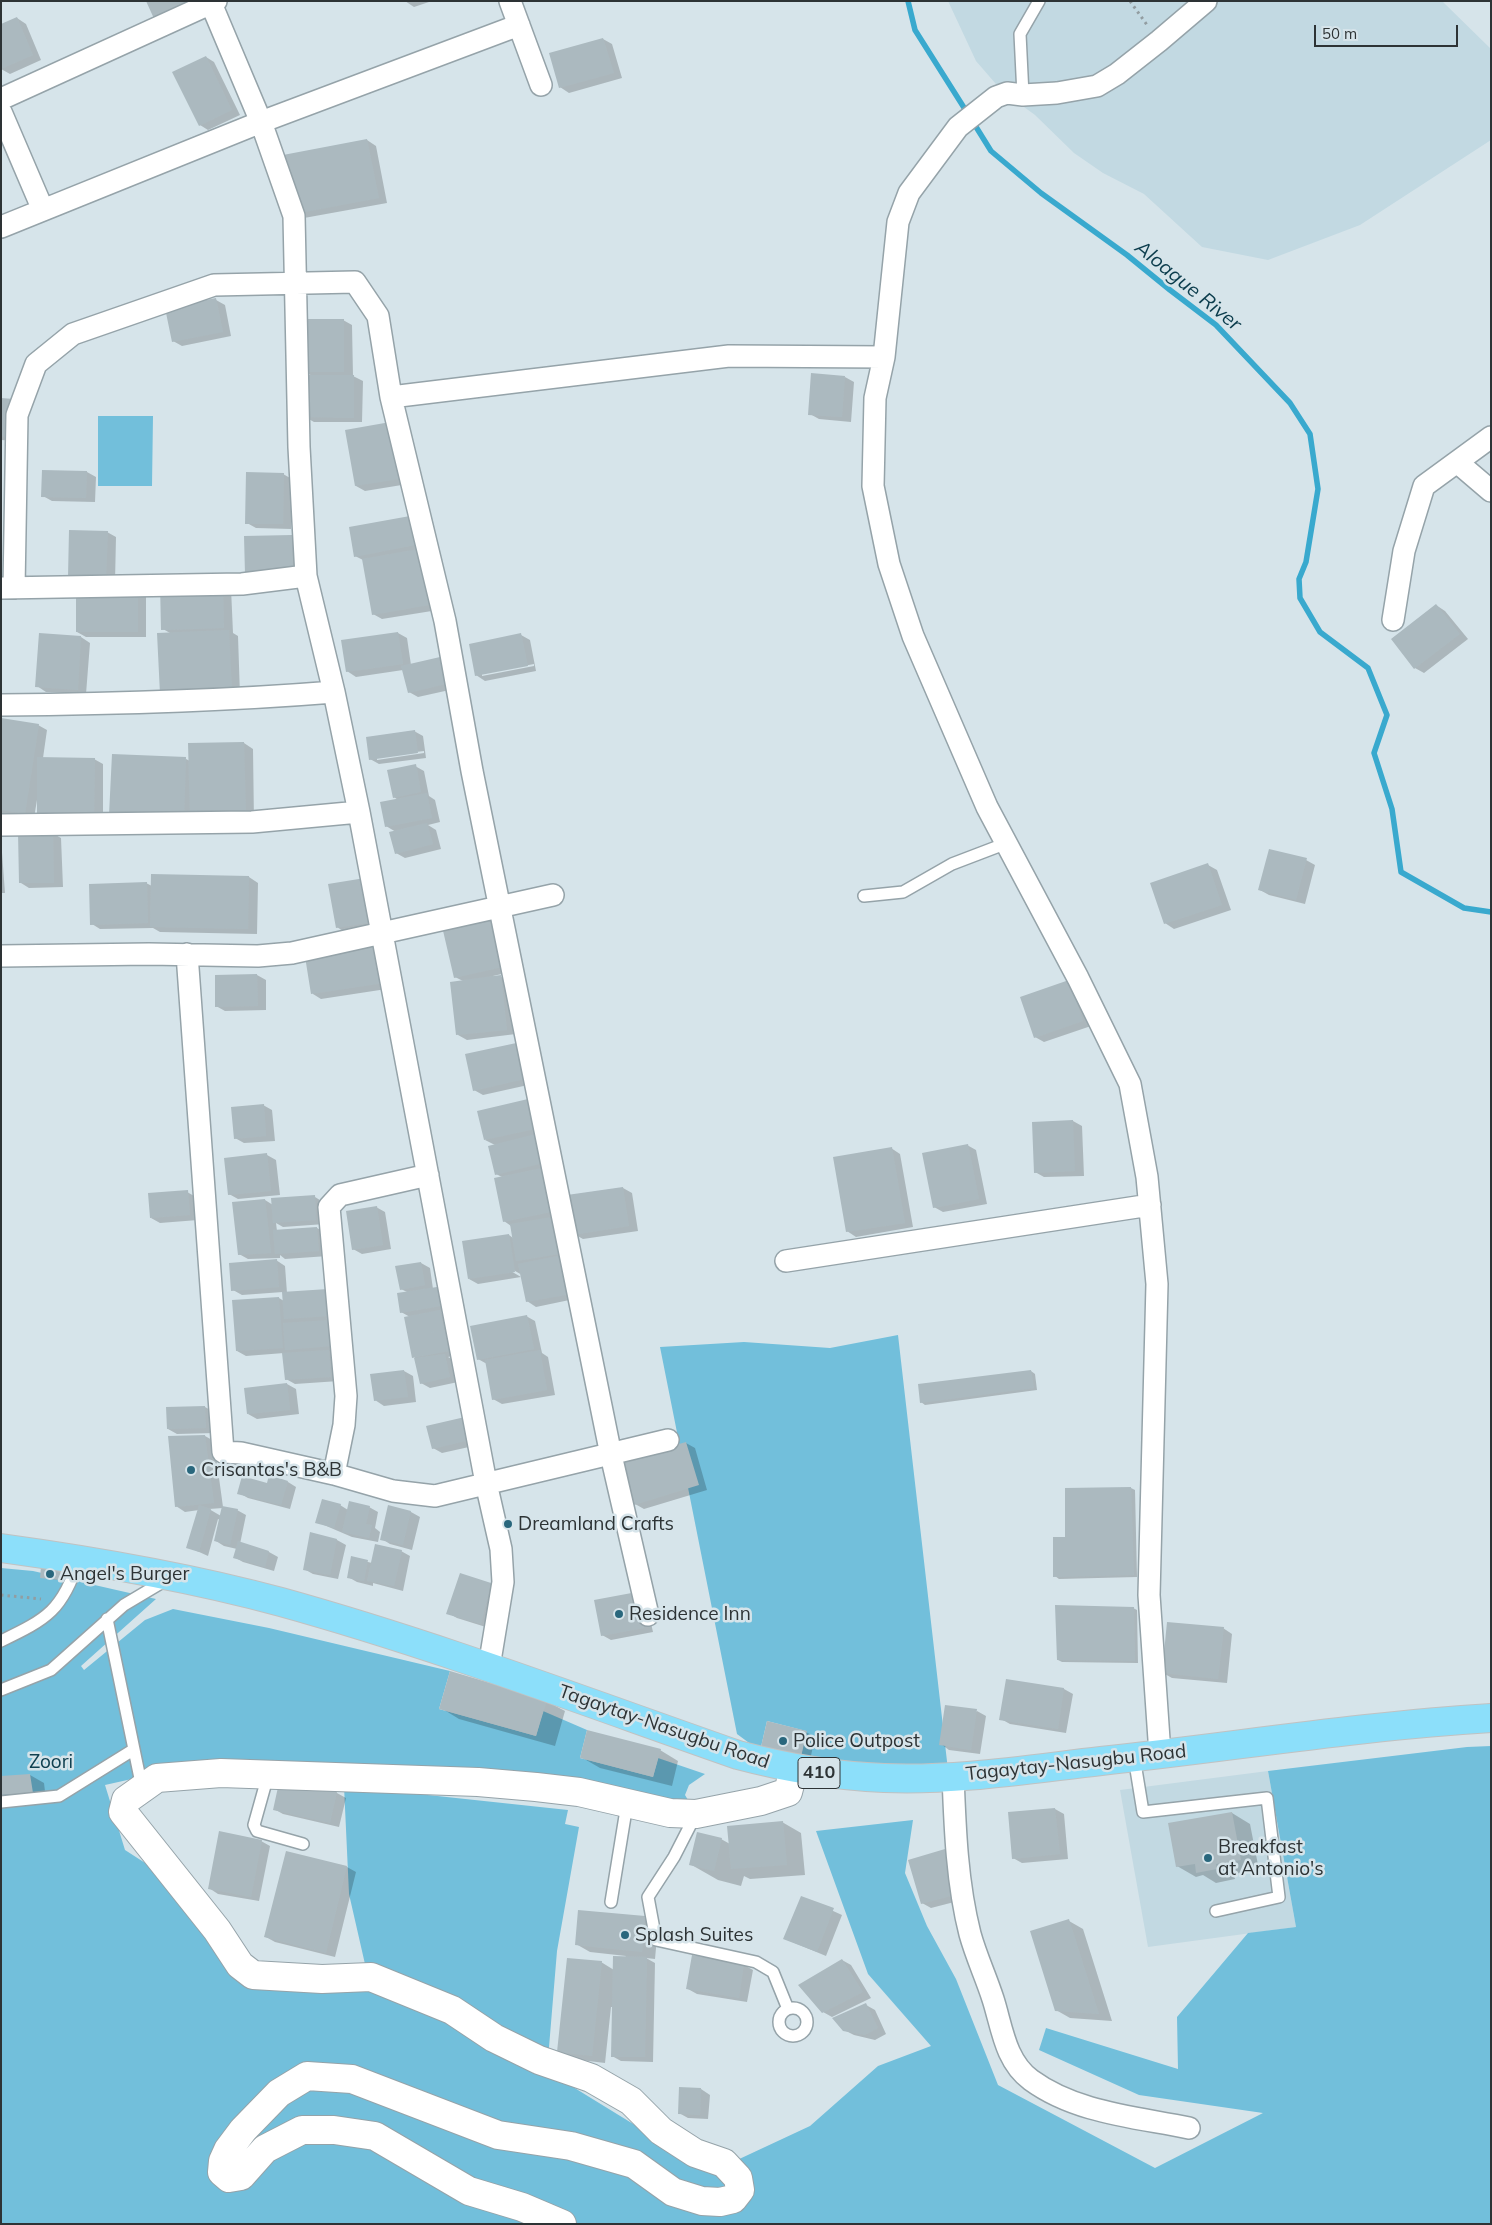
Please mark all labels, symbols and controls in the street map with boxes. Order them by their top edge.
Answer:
scale bar [1317,15,1461,47]
text: 50 m [1322,24,1357,43]
water label: Aloague River [1130,236,1246,336]
place label: Crisantas's B&B [201,1459,342,1481]
marker: Crisantas's B&B [185,1464,197,1476]
place label: Dreamland Crafts [518,1513,674,1535]
marker: Dreamland Crafts [502,1518,514,1530]
place label: Angel's Burger [60,1563,189,1585]
marker: Angel's Burger [44,1568,56,1580]
place label: Residence Inn [629,1603,751,1625]
marker: Residence Inn [613,1608,625,1620]
street label: Tagaytay-Nasugbu Road [556,1680,772,1774]
place label: Police Outpost [793,1730,920,1752]
marker: Police Outpost [777,1735,789,1747]
street label: Tagaytay-Nasugbu Road [965,1740,1187,1786]
park label: Zoori [29,1751,73,1773]
road number: 410 [798,1758,840,1789]
place label: Breakfast at Antonio's [1218,1836,1324,1880]
marker: Breakfast at Antonio's [1202,1852,1214,1864]
place label: Splash Suites [635,1924,753,1946]
marker: Splash Suites [619,1929,631,1941]

